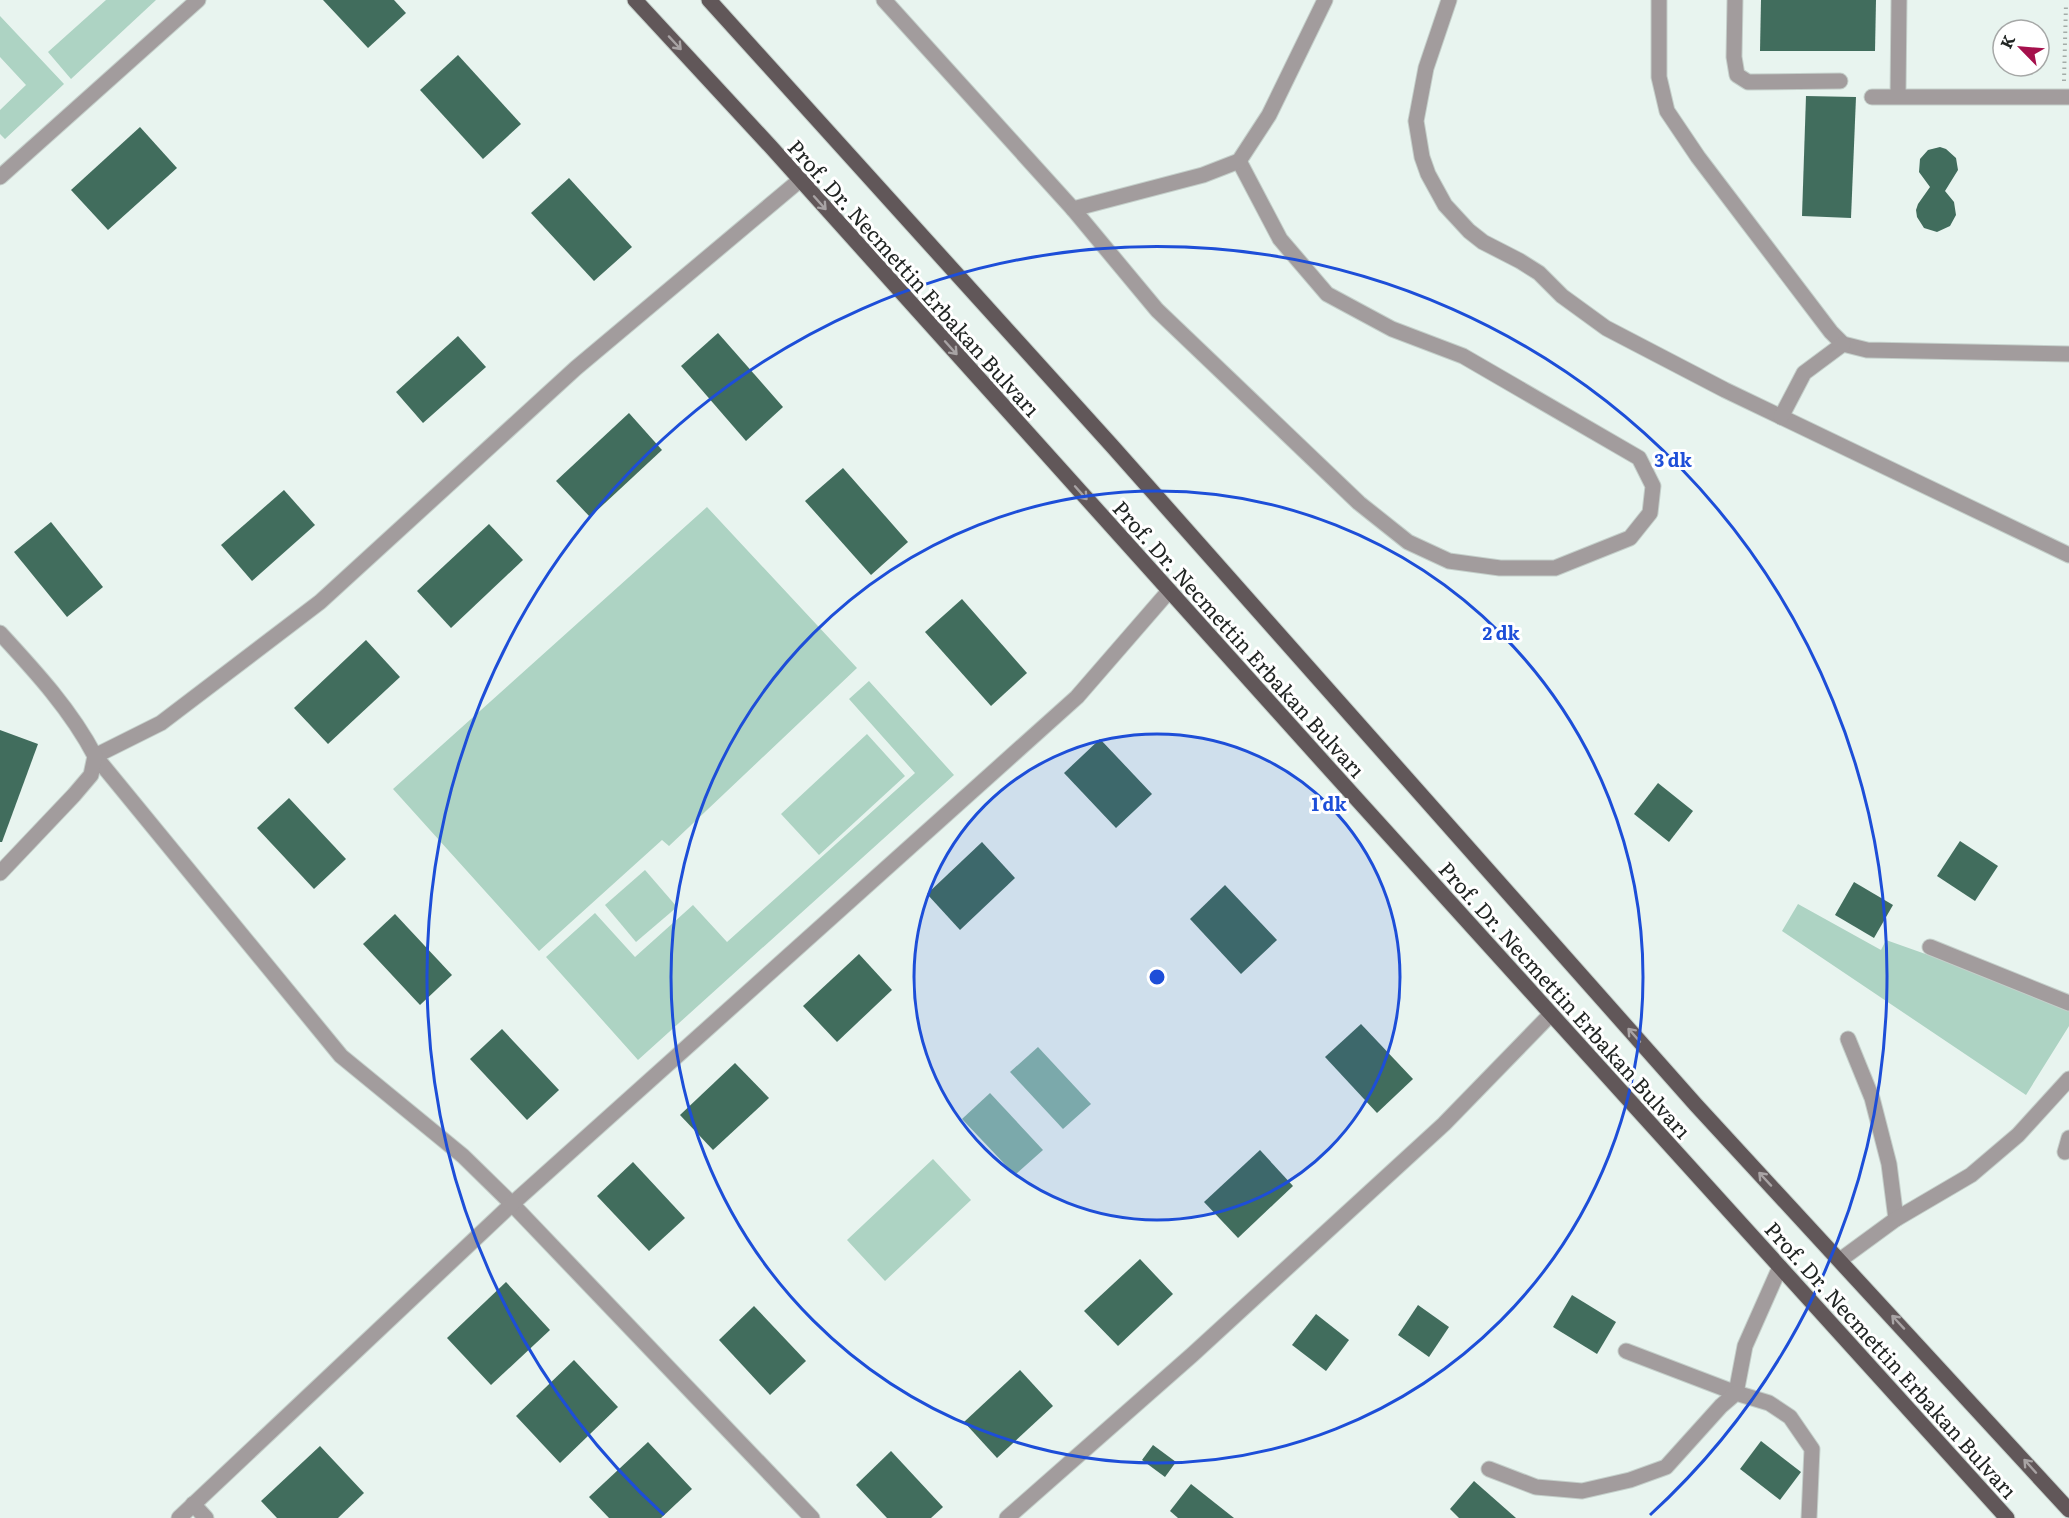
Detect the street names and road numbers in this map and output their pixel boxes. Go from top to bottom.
street label: Prof. Dr. Necmettin Erbakan Bulvarı [782,132,1048,422]
street label: Prof. Dr. Necmettin Erbakan Bulvarı [1107,493,1373,783]
street label: Prof. Dr. Necmettin Erbakan Bulvarı [1433,854,1699,1144]
street label: Prof. Dr. Necmettin Erbakan Bulvarı [1759,1214,2025,1504]

